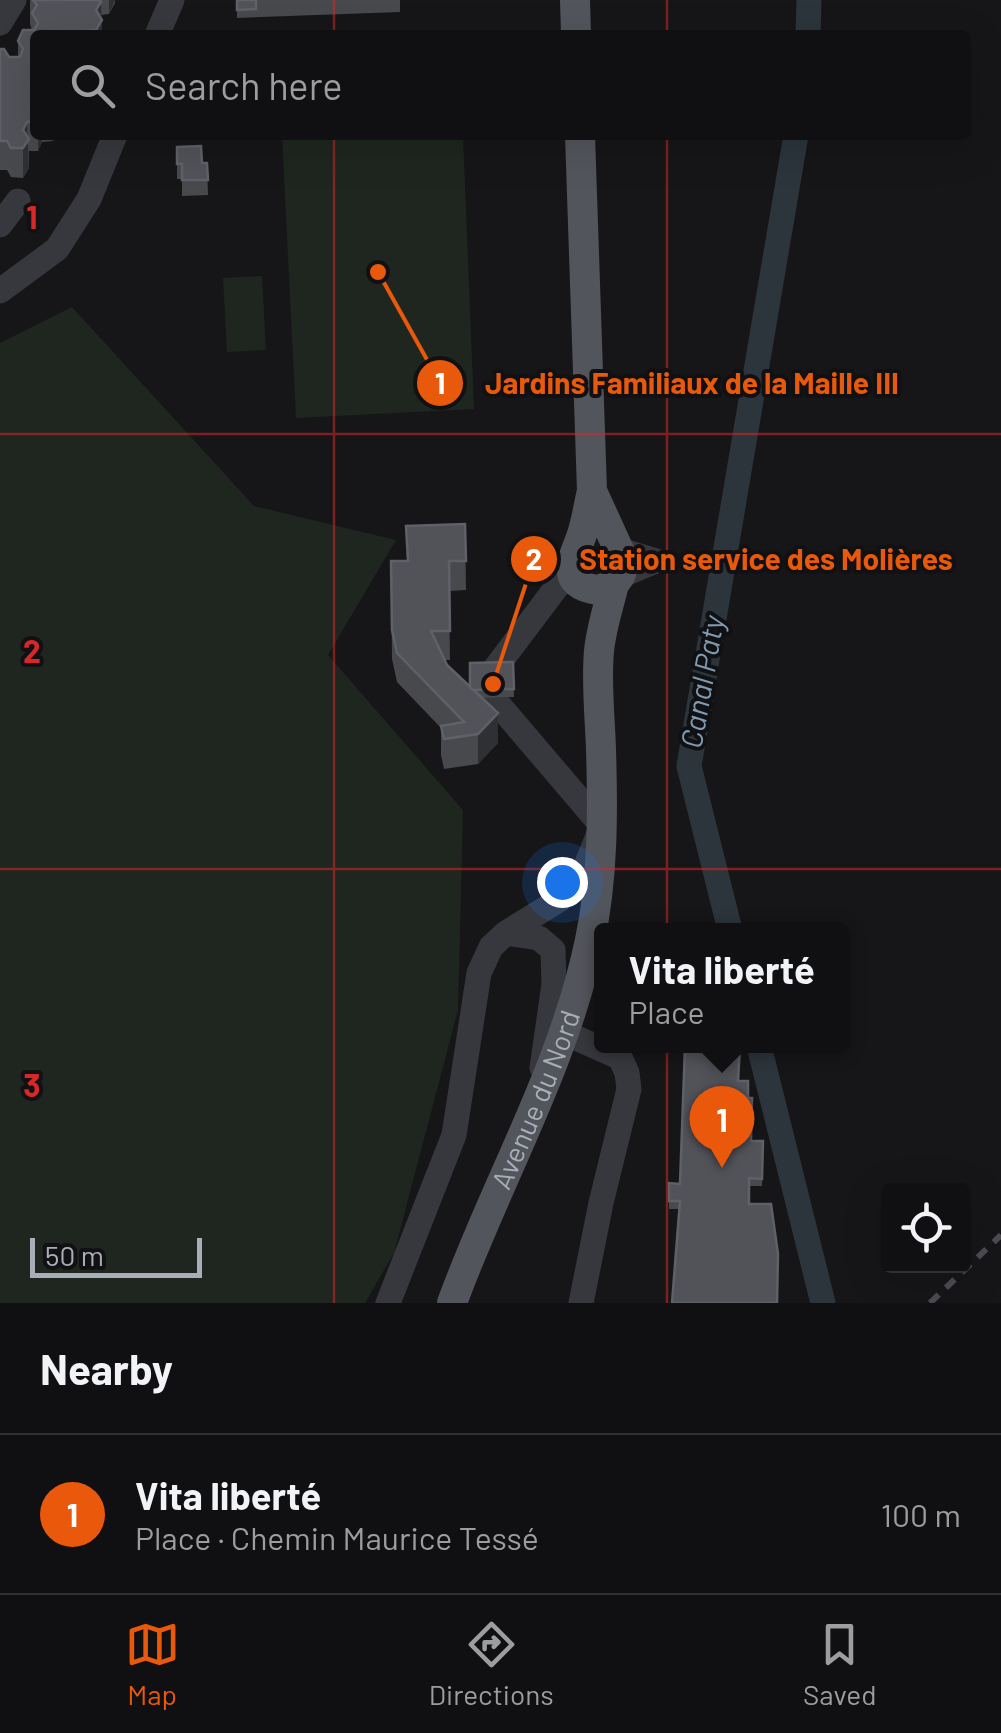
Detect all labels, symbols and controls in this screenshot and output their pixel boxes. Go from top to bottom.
search box [30,30,971,140]
icon: search [65,58,120,113]
text: Search here [145,62,343,108]
text: 1 [26,197,38,235]
callout: Jardins Familiaux de la Maille III [415,353,919,413]
text: 1 [435,364,445,400]
text: Jardins Familiaux de la Maille III [485,364,899,400]
callout: Station service des Molières [509,529,973,589]
text: 2 [526,540,542,576]
text: Station service des Molières [579,540,953,576]
water label: Canal Paty [672,611,731,751]
text: 2 [23,631,41,669]
your location [537,857,588,908]
popup [594,923,849,1053]
text: Vita liberté [628,946,815,992]
text: Place [628,992,705,1030]
street label: Avenue du Nord [483,1006,586,1194]
text: 3 [23,1065,41,1103]
pin: 1 [690,1086,754,1168]
map controls [881,1183,971,1273]
button: locate [881,1183,971,1273]
scale bar [30,1233,202,1278]
text: 50 m [45,1238,104,1272]
text: Nearby [40,1343,173,1393]
text: Vita liberté [135,1472,321,1518]
text: 1 [67,1495,78,1533]
text: 100 m [881,1495,961,1533]
text: Place · Chemin Maurice Tessé [135,1518,539,1556]
tab: Map [125,1617,180,1711]
tab: Directions [429,1617,554,1711]
tab: Saved [803,1617,876,1711]

